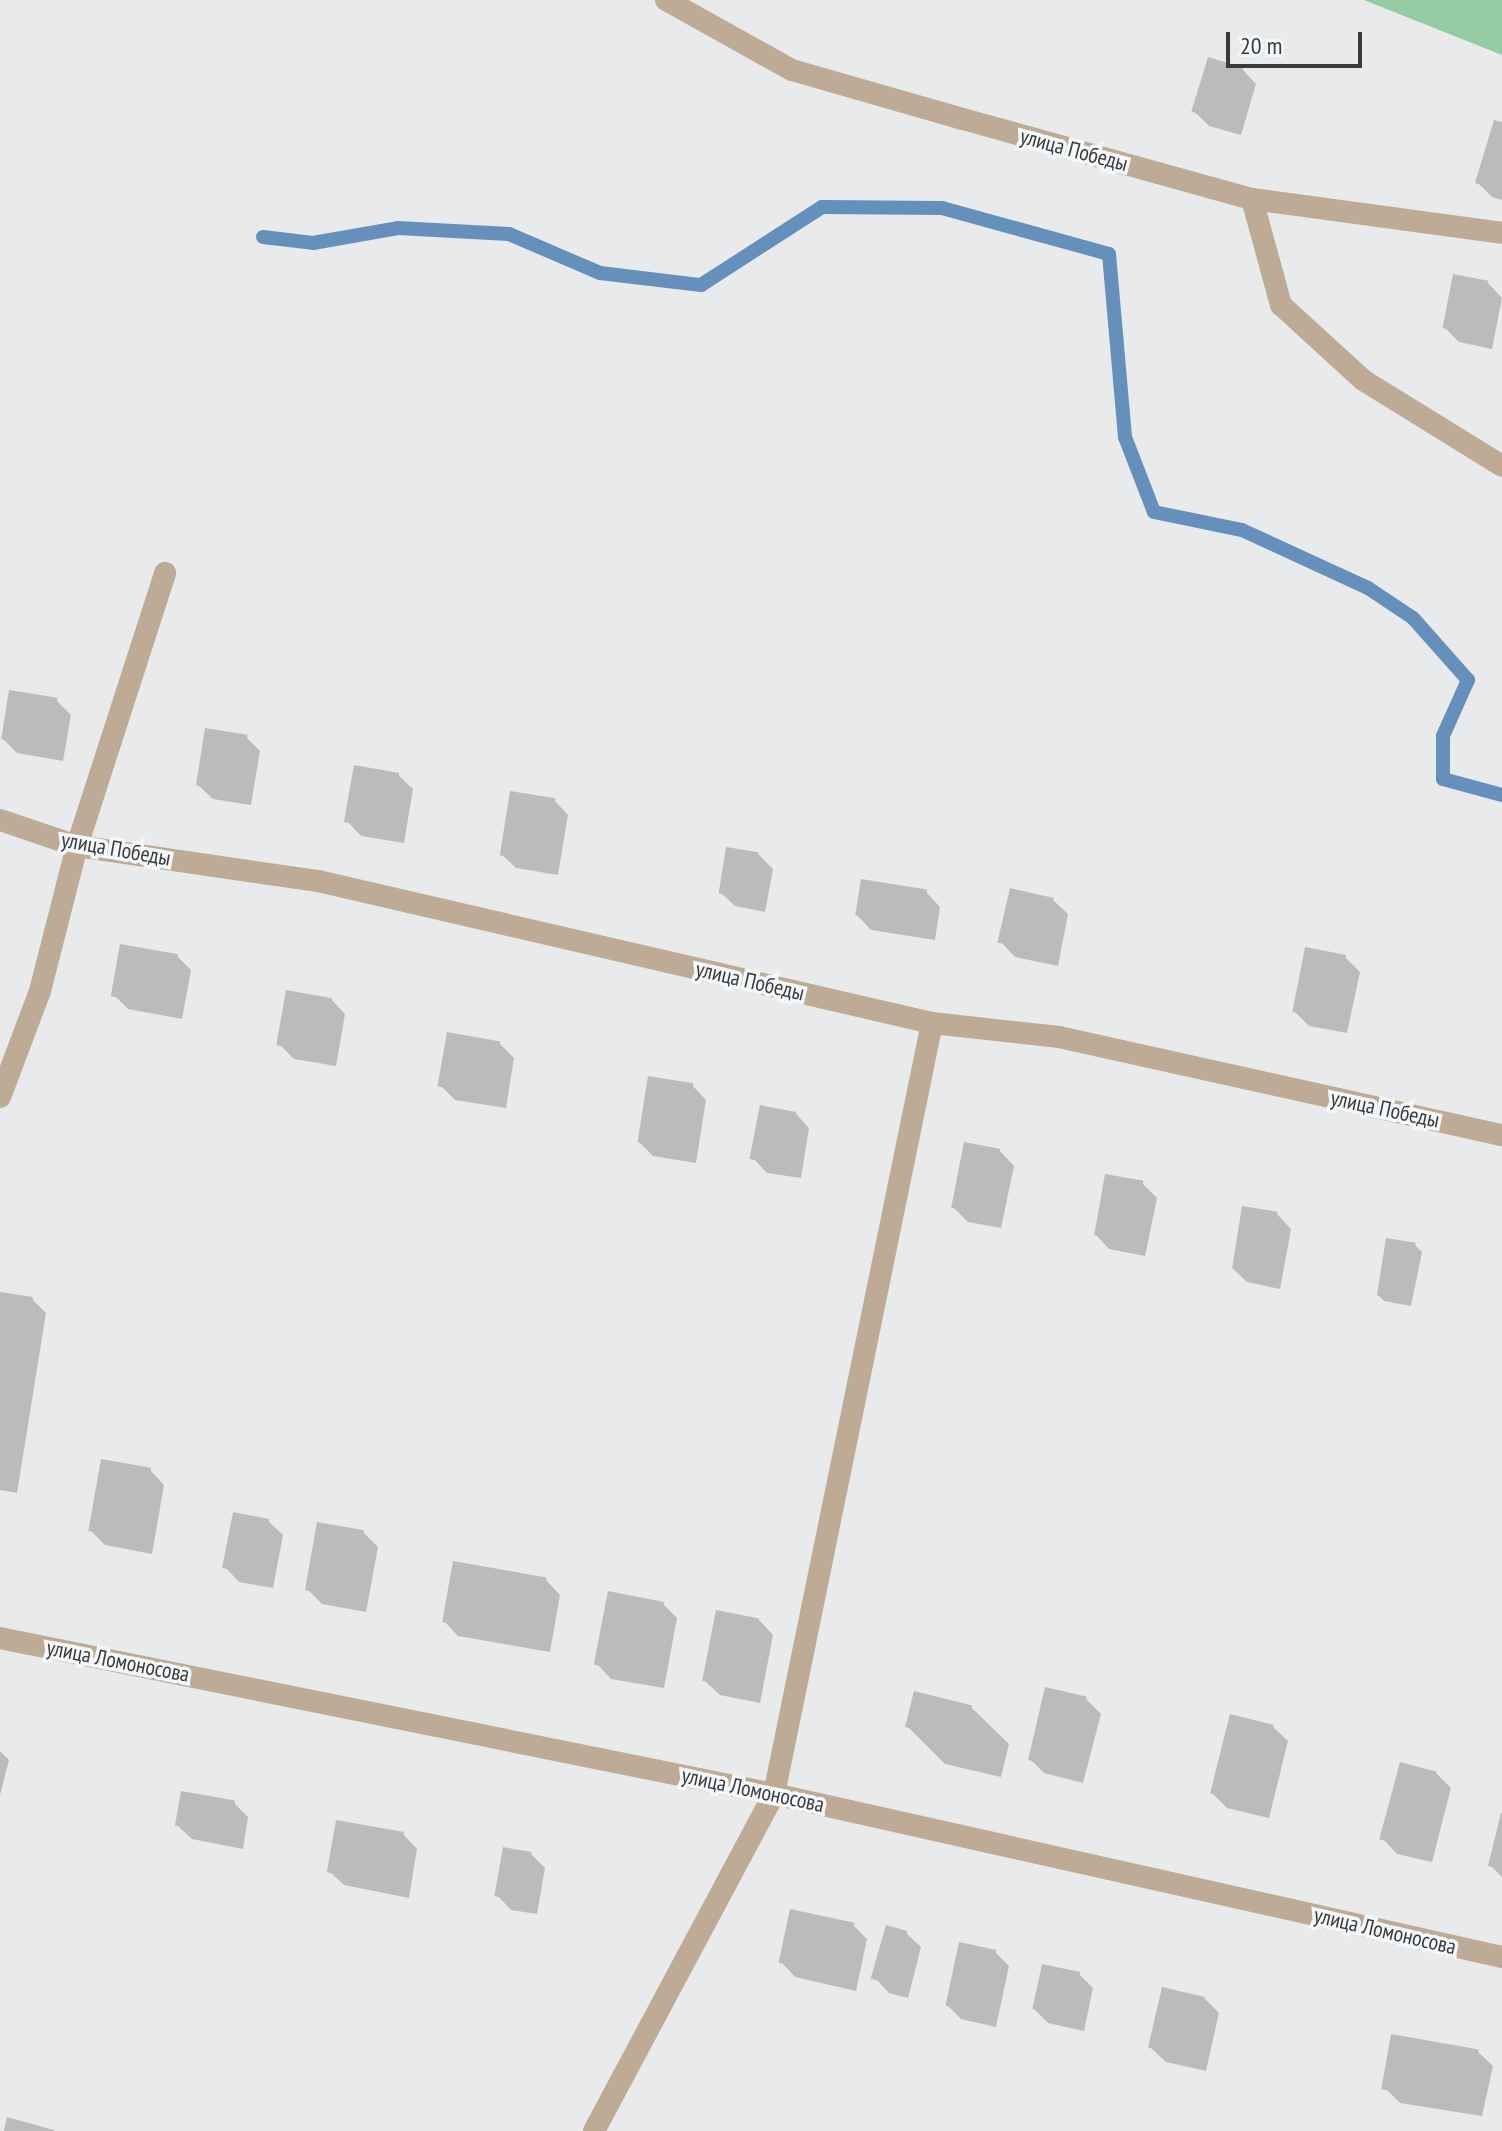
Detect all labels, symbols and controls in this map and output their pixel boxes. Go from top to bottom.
scale bar [1230,16,1366,66]
text: 20 m [1240,30,1282,61]
street label: улица Победы [1017,123,1131,177]
street label: улица Победы [59,826,173,872]
street label: улица Победы [693,956,807,1006]
street label: улица Победы [1328,1085,1442,1133]
street label: улица Ломоносова [44,1634,192,1688]
street label: улица Ломоносова [679,1762,827,1818]
street label: улица Ломоносова [1311,1902,1459,1960]

